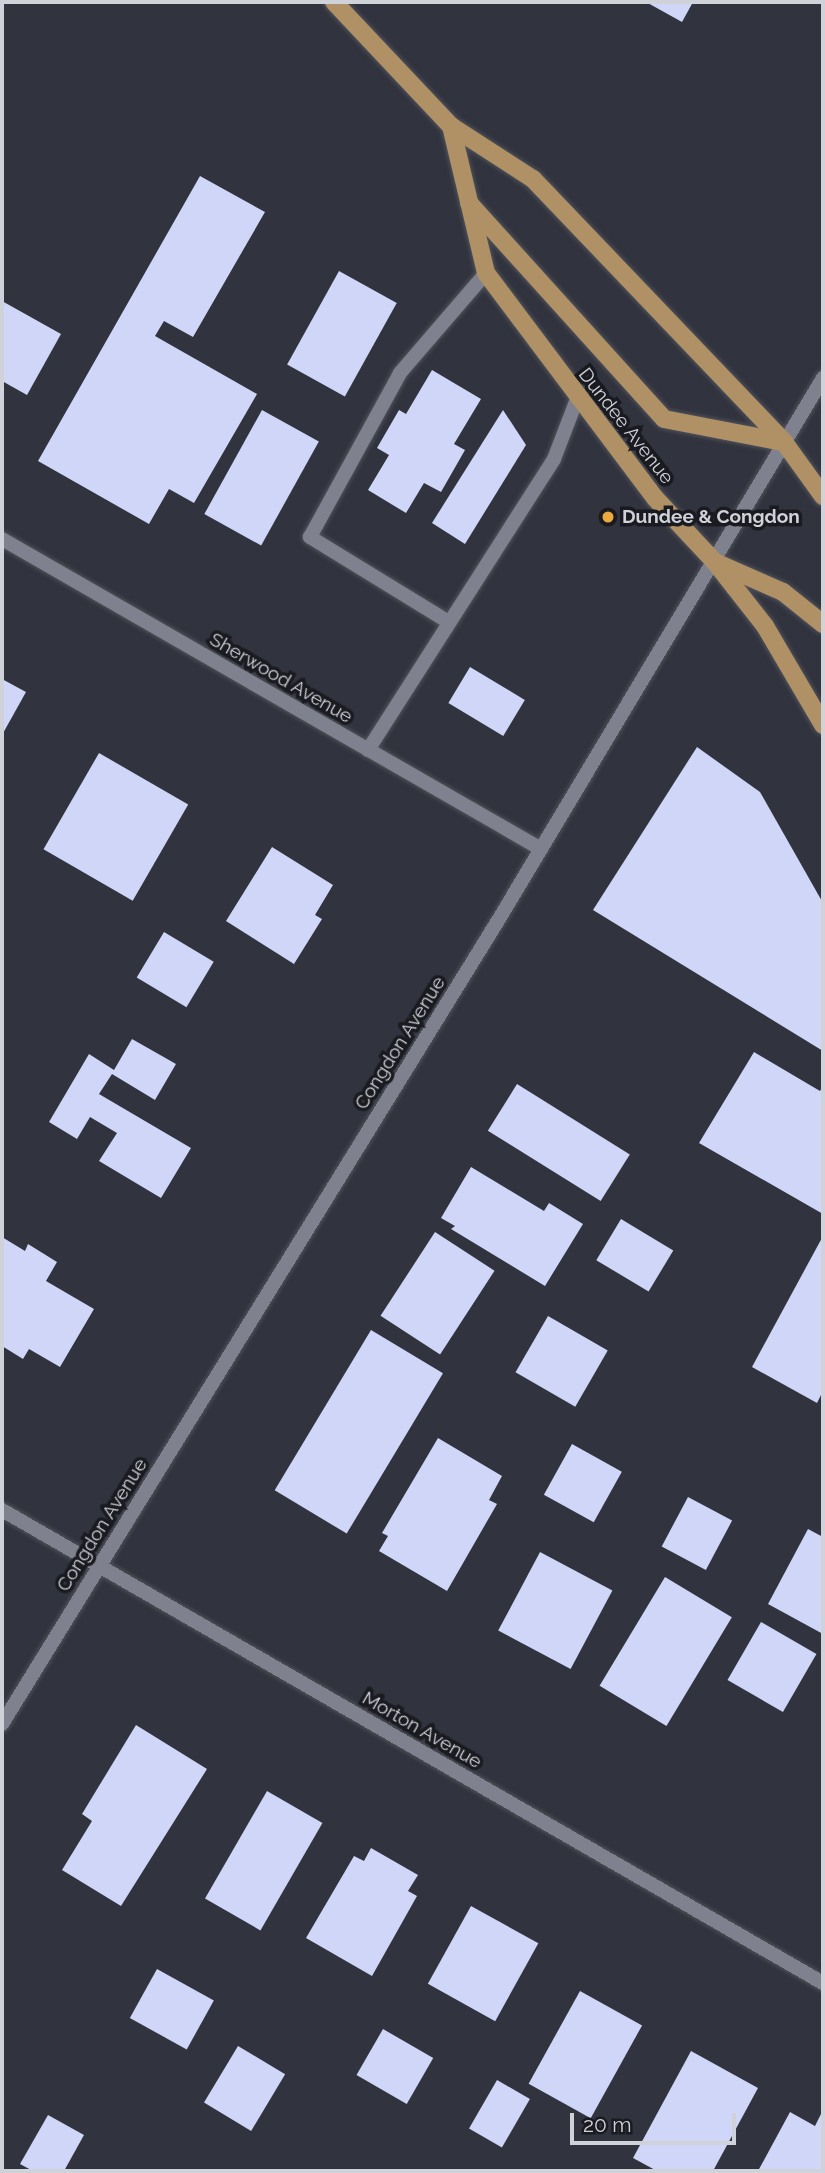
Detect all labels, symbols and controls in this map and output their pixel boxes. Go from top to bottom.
street label: Dundee Avenue [573,363,679,489]
place label: Dundee & Congdon [622,506,800,528]
marker: Dundee & Congdon [600,509,616,525]
street label: Sherwood Avenue [205,628,357,728]
street label: Congdon Avenue [350,972,450,1114]
street label: Congdon Avenue [52,1454,152,1596]
street label: Morton Avenue [358,1686,486,1774]
scale bar [573,2100,739,2144]
text: 20 m [583,2112,631,2137]

